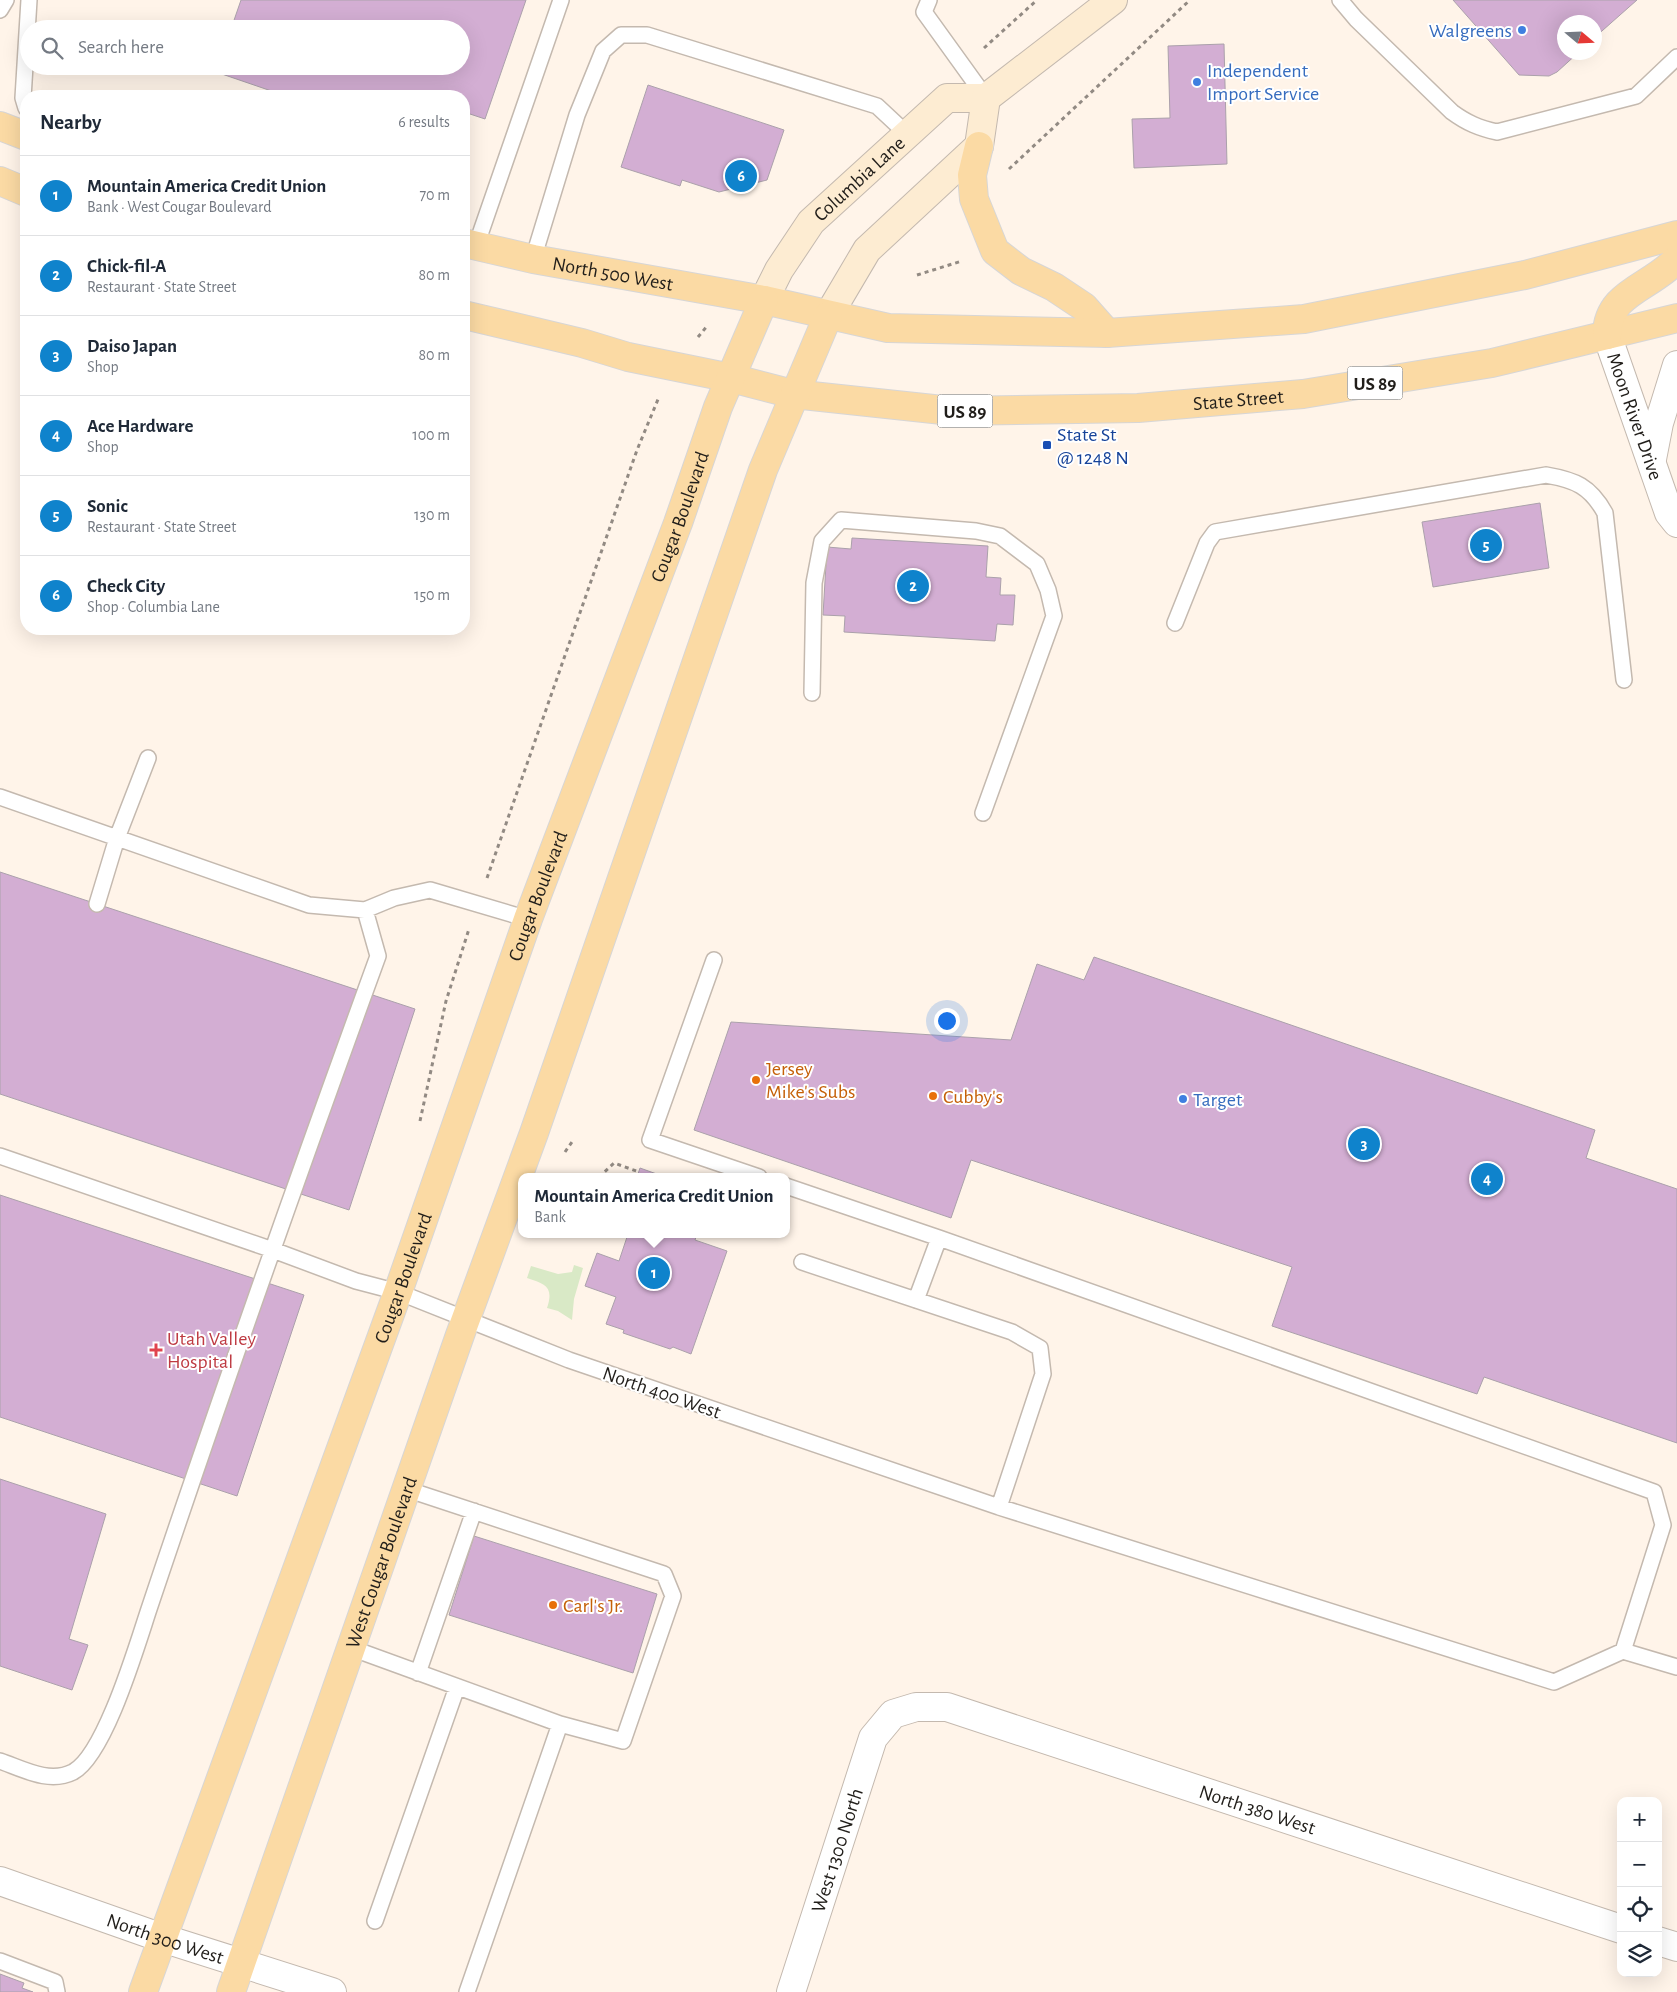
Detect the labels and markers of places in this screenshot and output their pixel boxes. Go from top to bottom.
place label: Walgreens [1429,21,1512,41]
marker: Walgreens [1516,24,1528,36]
place label: Independent Import Service [1207,61,1319,104]
marker: Independent Import Service [1191,76,1203,88]
pin: 6 [725,157,757,195]
place label: State St @ 1248 N [1057,425,1129,468]
marker: State St @ 1248 N [1041,439,1053,451]
pin: 5 [1470,526,1502,564]
pin: 2 [897,567,929,605]
place label: Jersey Mike's Subs [766,1059,856,1102]
marker: Jersey Mike's Subs [750,1074,762,1086]
place label: Cubby's [943,1087,1003,1107]
marker: Cubby's [927,1090,939,1102]
place label: Target [1193,1090,1243,1110]
marker: Target [1177,1093,1189,1105]
pin: 3 [1348,1125,1380,1163]
pin: 4 [1471,1160,1503,1198]
pin: 1 [638,1254,670,1292]
place label: Utah Valley Hospital [167,1329,256,1372]
marker: Utah Valley Hospital [149,1343,163,1357]
place label: Carl's Jr. [563,1596,623,1616]
marker: Carl's Jr. [547,1599,559,1611]

